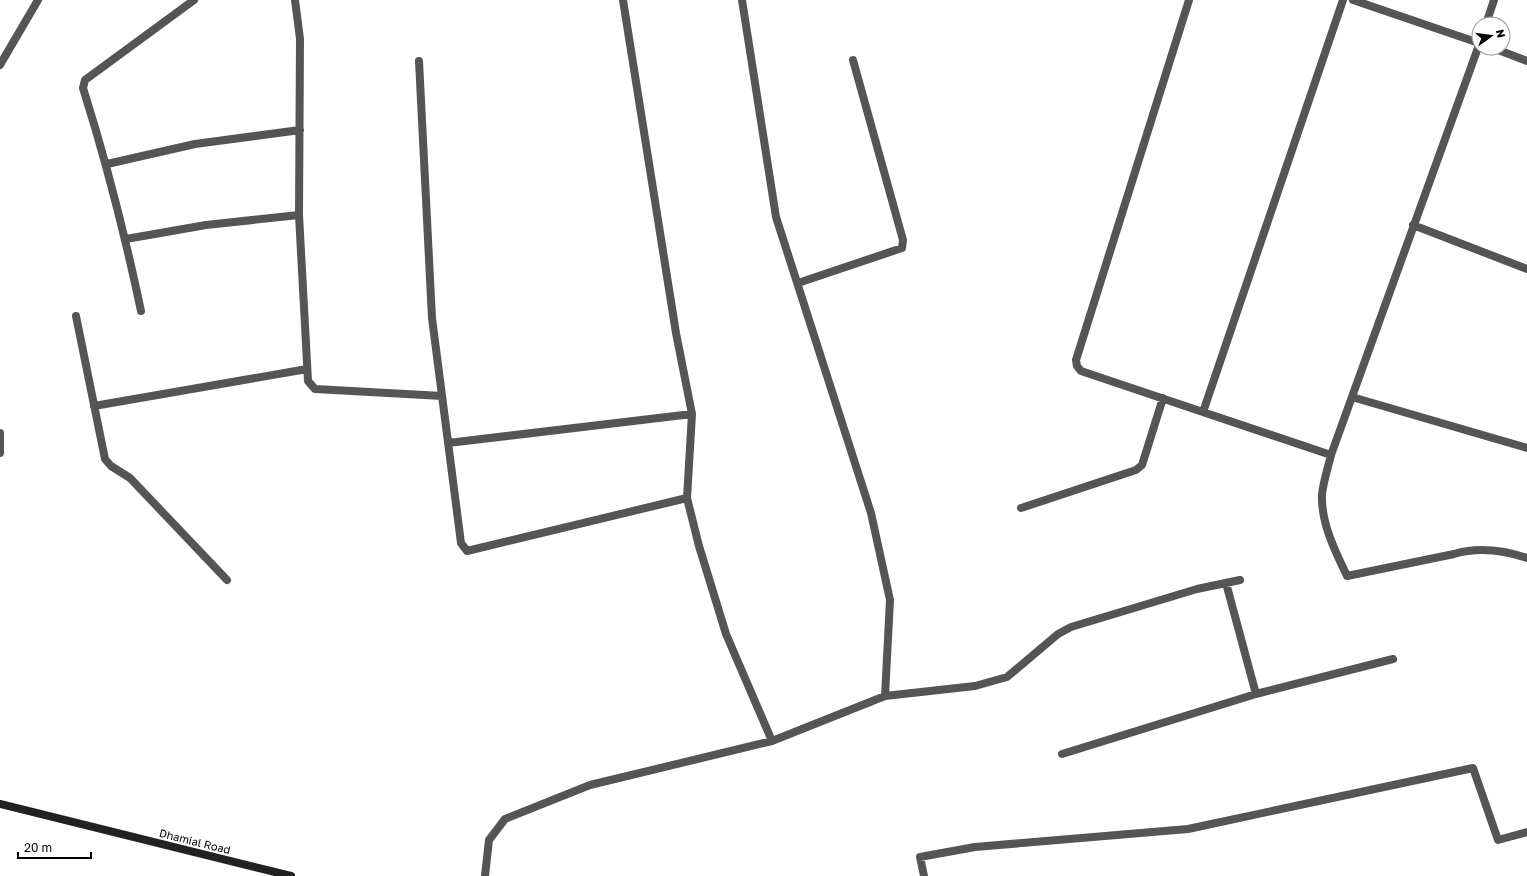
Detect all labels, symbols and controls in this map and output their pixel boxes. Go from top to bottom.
north arrow [1471,16,1511,56]
text: N [1494,28,1509,39]
street label: Dhamial Road [158,826,232,856]
scale bar [18,834,91,860]
text: 20 m [24,840,52,855]

